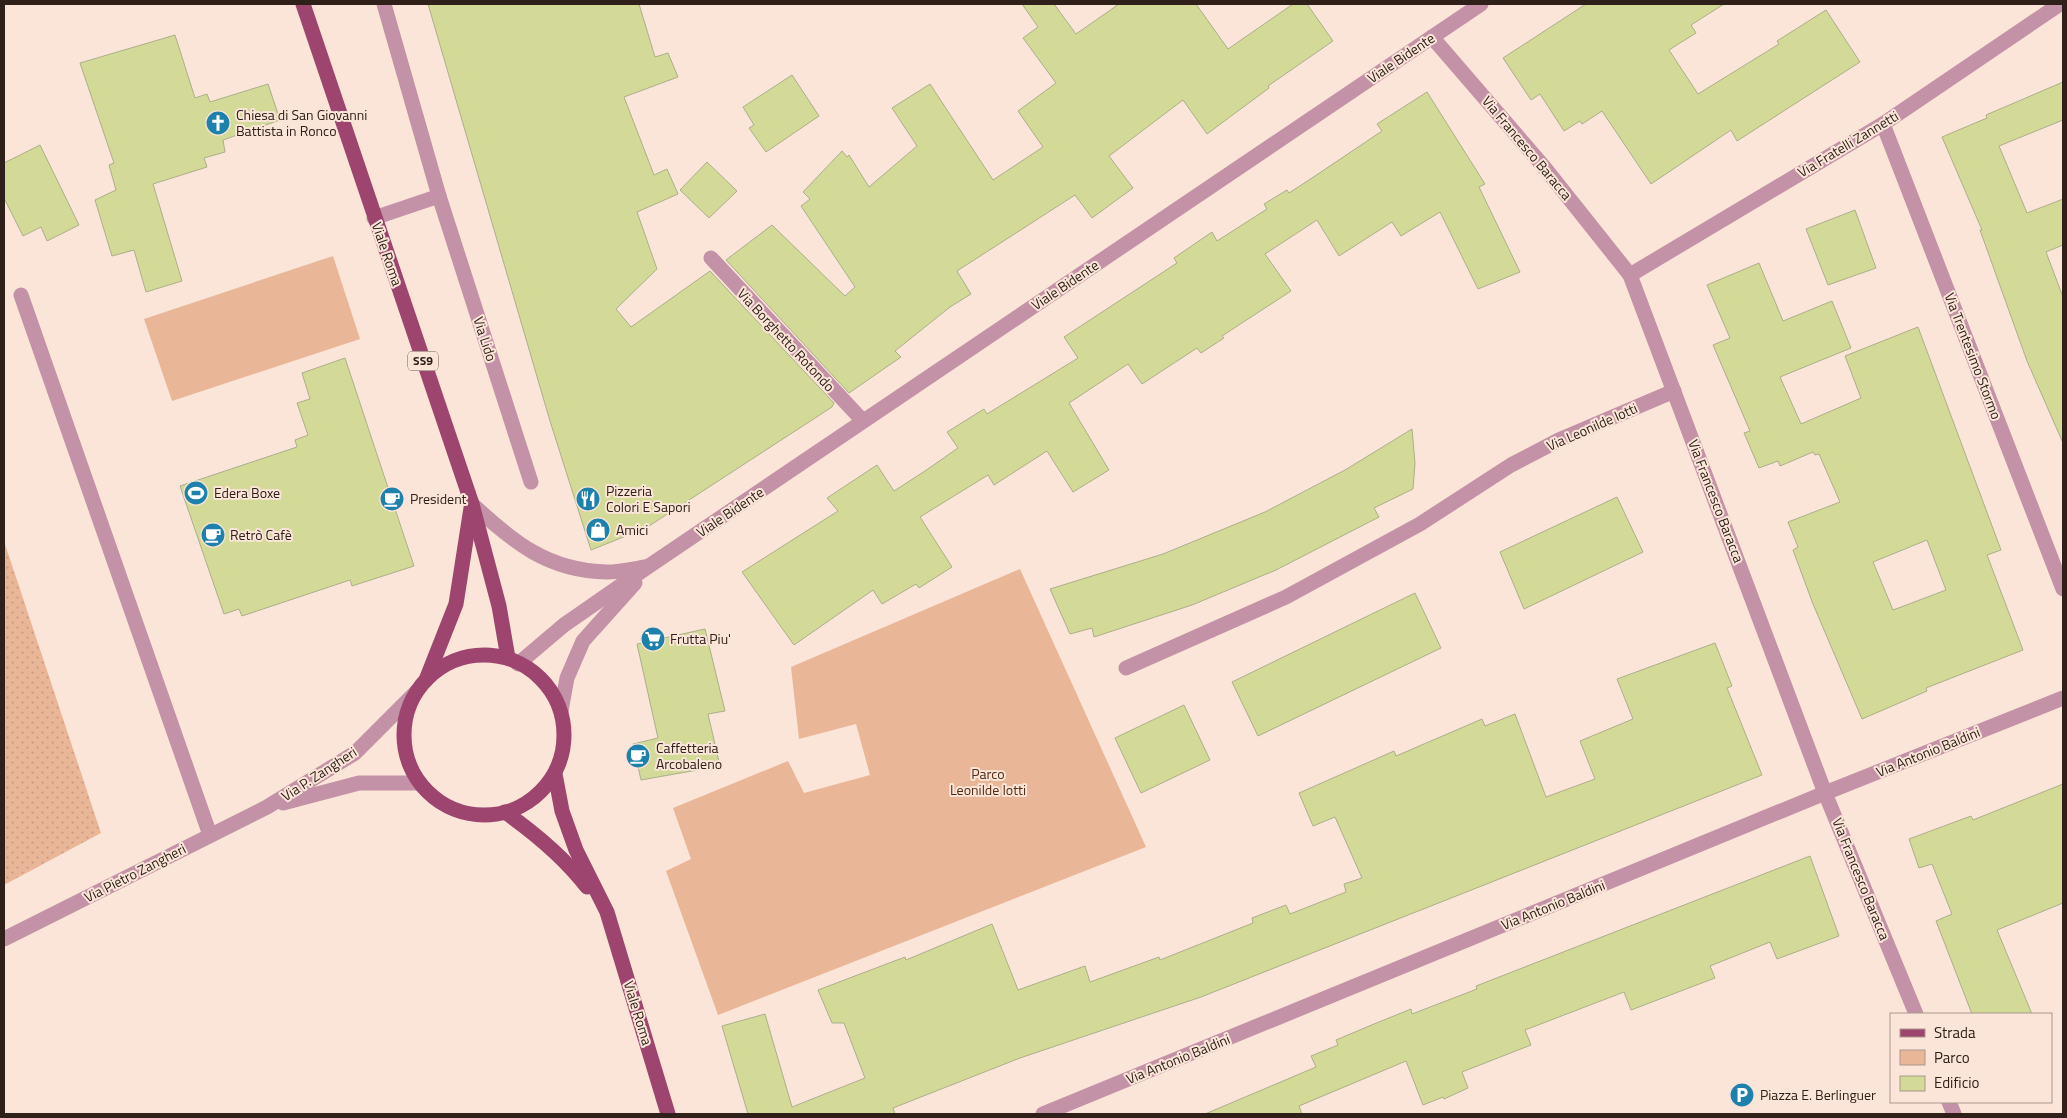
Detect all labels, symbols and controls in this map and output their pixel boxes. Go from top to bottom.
street label: Viale Bidente [1363,27,1439,88]
street label: Via Francesco Baracca [1477,91,1577,204]
place label: Chiesa di San Giovanni Battista in Ronco [236,104,367,141]
street label: Via Fratelli Zannetti [1793,105,1902,182]
church icon: Chiesa di San Giovanni Battista in Ronco [205,110,231,136]
street label: Viale Roma [367,219,408,289]
street label: Viale Bidente [1027,254,1103,315]
street label: Via Borghetto Rotondo [733,283,840,396]
street label: Via Trentesimo Stormo [1940,289,2007,422]
street label: Via Lido [468,314,503,364]
road number: SS9 [408,352,438,371]
street label: Via Leonilde Iotti [1543,397,1641,456]
street label: Via Francesco Baracca [1683,436,1750,565]
sports icon: Edera Boxe [183,480,209,506]
place label: Pizzeria Colori E Sapori [606,480,691,517]
street label: Viale Bidente [692,481,768,542]
place label: Edera Boxe [214,482,280,503]
cafe icon: President [379,486,405,512]
restaurant icon: Pizzeria Colori E Sapori [575,486,601,512]
place label: President [410,488,467,509]
shop icon: Amici [585,517,611,543]
place label: Amici [616,519,648,540]
cafe icon: Retrò Cafè [200,522,226,548]
place label: Retrò Cafè [230,524,292,545]
supermarket icon: Frutta Piu' [640,626,666,652]
place label: Frutta Piu' [670,628,731,649]
street label: Via Antonio Baldini [1873,721,1983,782]
place label: Caffetteria Arcobaleno [656,737,722,774]
street label: Via P. Zangheri [277,741,361,806]
cafe icon: Caffetteria Arcobaleno [625,743,651,769]
park label: Parco Leonilde Iotti [950,763,1026,800]
street label: Via Francesco Baracca [1827,814,1896,943]
street label: Via Pietro Zangheri [80,838,189,907]
street label: Via Antonio Baldini [1498,874,1608,935]
street label: Viale Roma [619,978,658,1048]
legend [1890,1013,2052,1103]
text: Strada [1934,1021,1976,1044]
street label: Via Antonio Baldini [1123,1028,1233,1089]
text: Parco [1934,1046,1970,1069]
text: Edificio [1934,1071,1979,1094]
parking icon: Piazza E. Berlinguer [1729,1082,1755,1108]
place label: Piazza E. Berlinguer [1760,1084,1876,1105]

